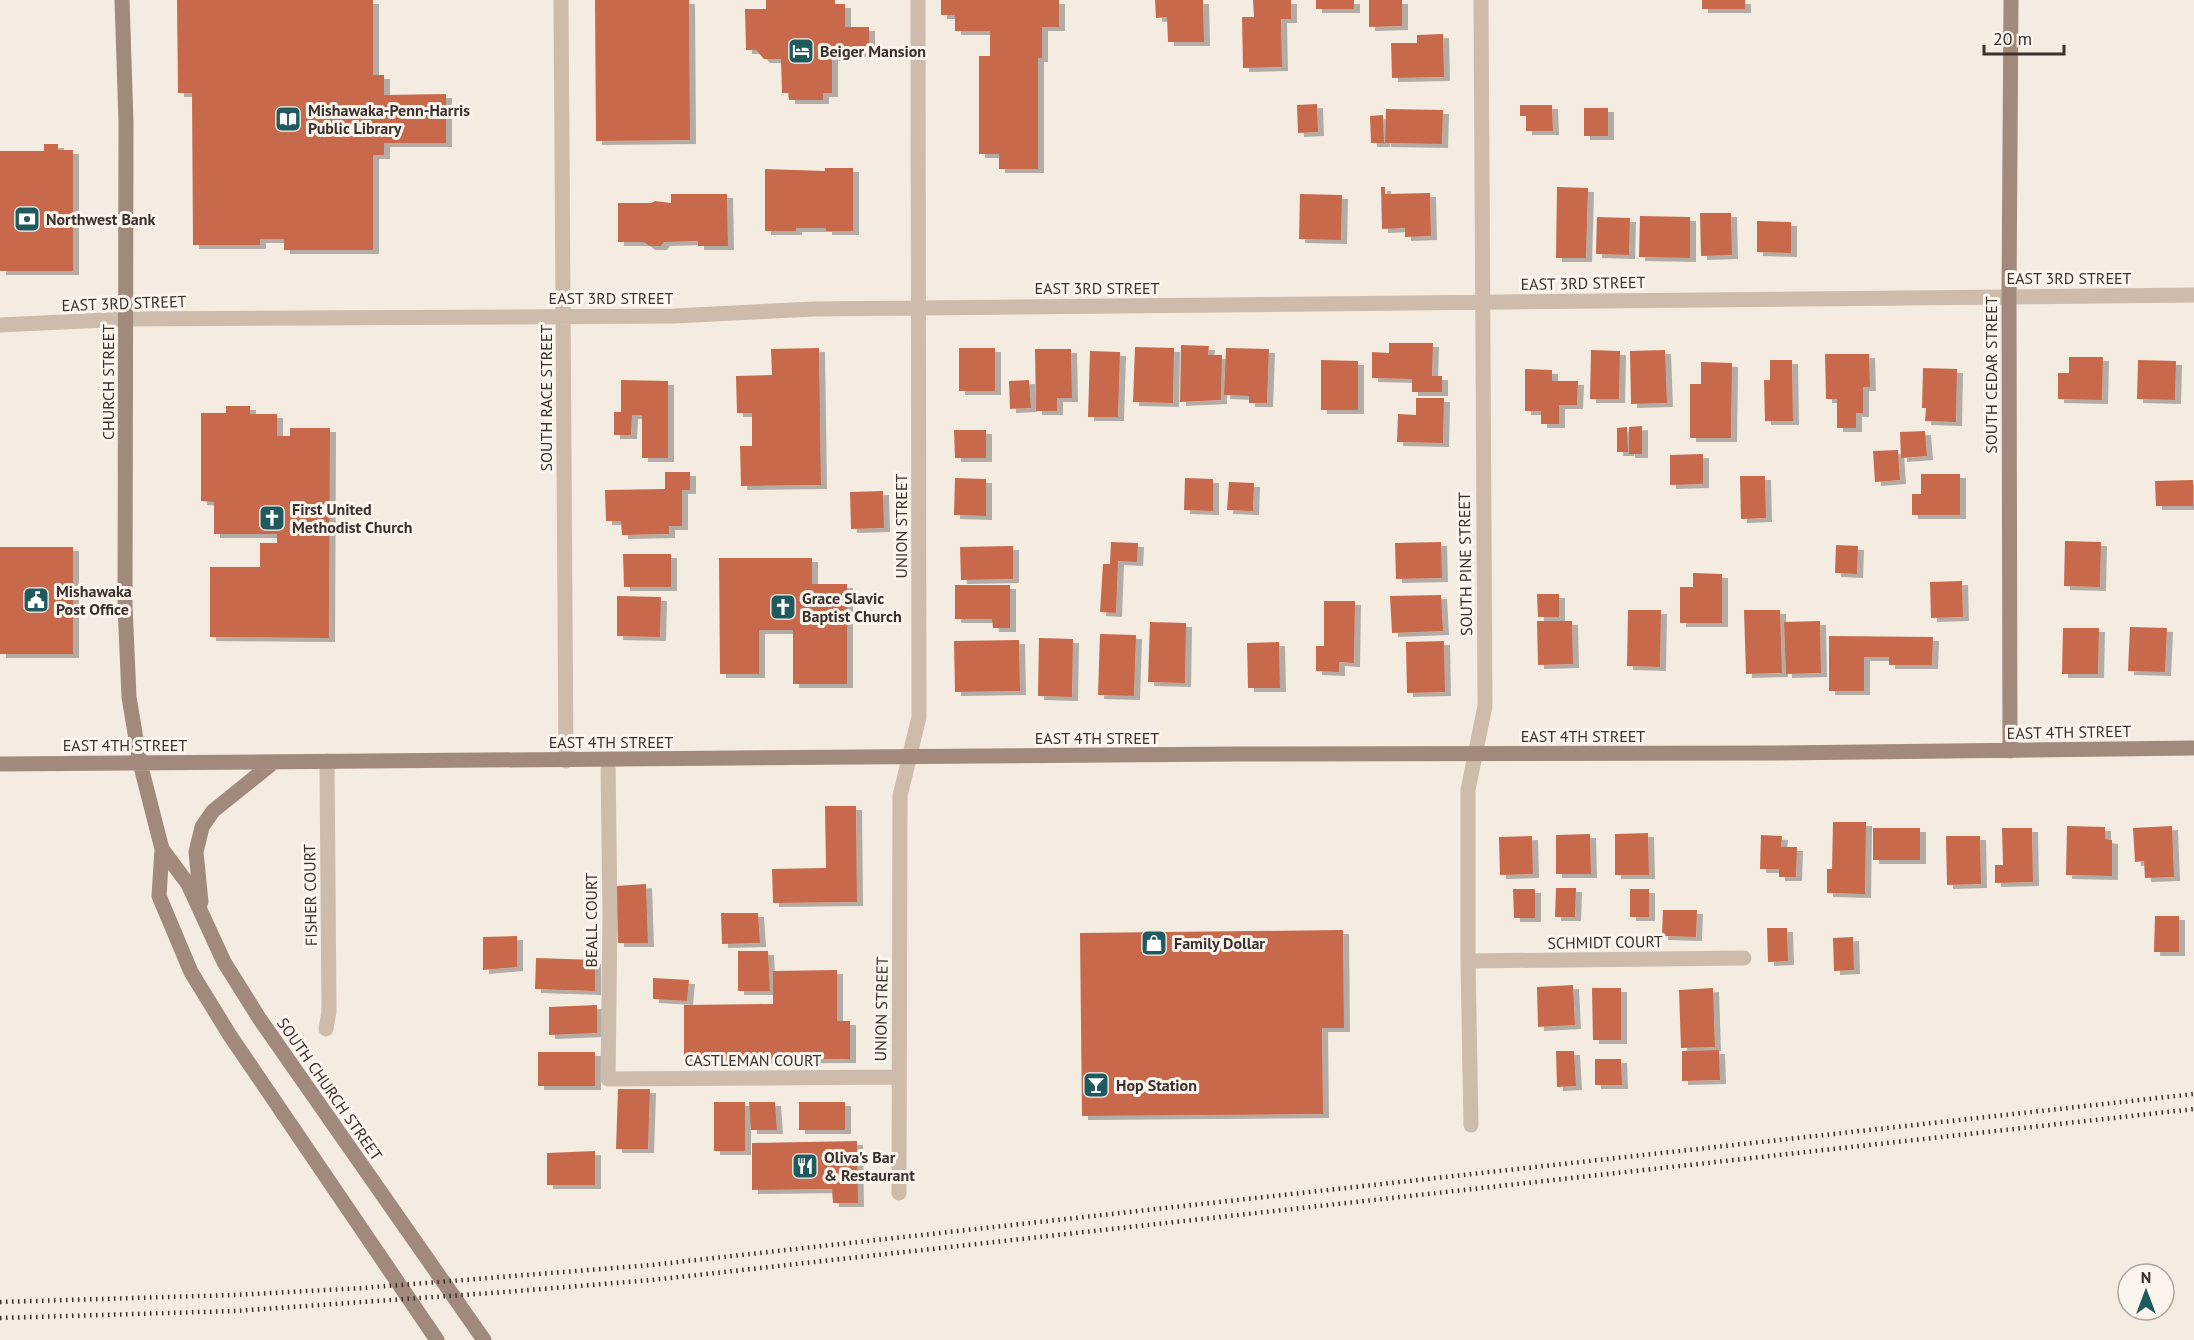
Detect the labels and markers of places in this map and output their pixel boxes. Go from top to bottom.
hotel icon: Beiger Mansion [786,36,816,66]
place label: Beiger Mansion [820,41,926,61]
place label: Mishawaka-Penn-Harris Public Library [308,100,470,138]
library icon: Mishawaka-Penn-Harris Public Library [273,104,303,134]
bank icon: Northwest Bank [12,204,42,234]
place label: Northwest Bank [46,209,156,229]
place label: First United Methodist Church [292,499,412,537]
church icon: First United Methodist Church [257,503,287,533]
place label: Mishawaka Post Office [56,581,132,619]
public building icon: Mishawaka Post Office [21,585,51,615]
place label: Grace Slavic Baptist Church [802,588,902,626]
church icon: Grace Slavic Baptist Church [768,592,798,622]
shop icon: Family Dollar [1139,928,1169,958]
place label: Family Dollar [1174,933,1265,953]
bar icon: Hop Station [1081,1070,1111,1100]
place label: Hop Station [1116,1075,1197,1095]
place label: Oliva's Bar & Restaurant [824,1147,915,1185]
restaurant icon: Oliva's Bar & Restaurant [790,1151,820,1181]

